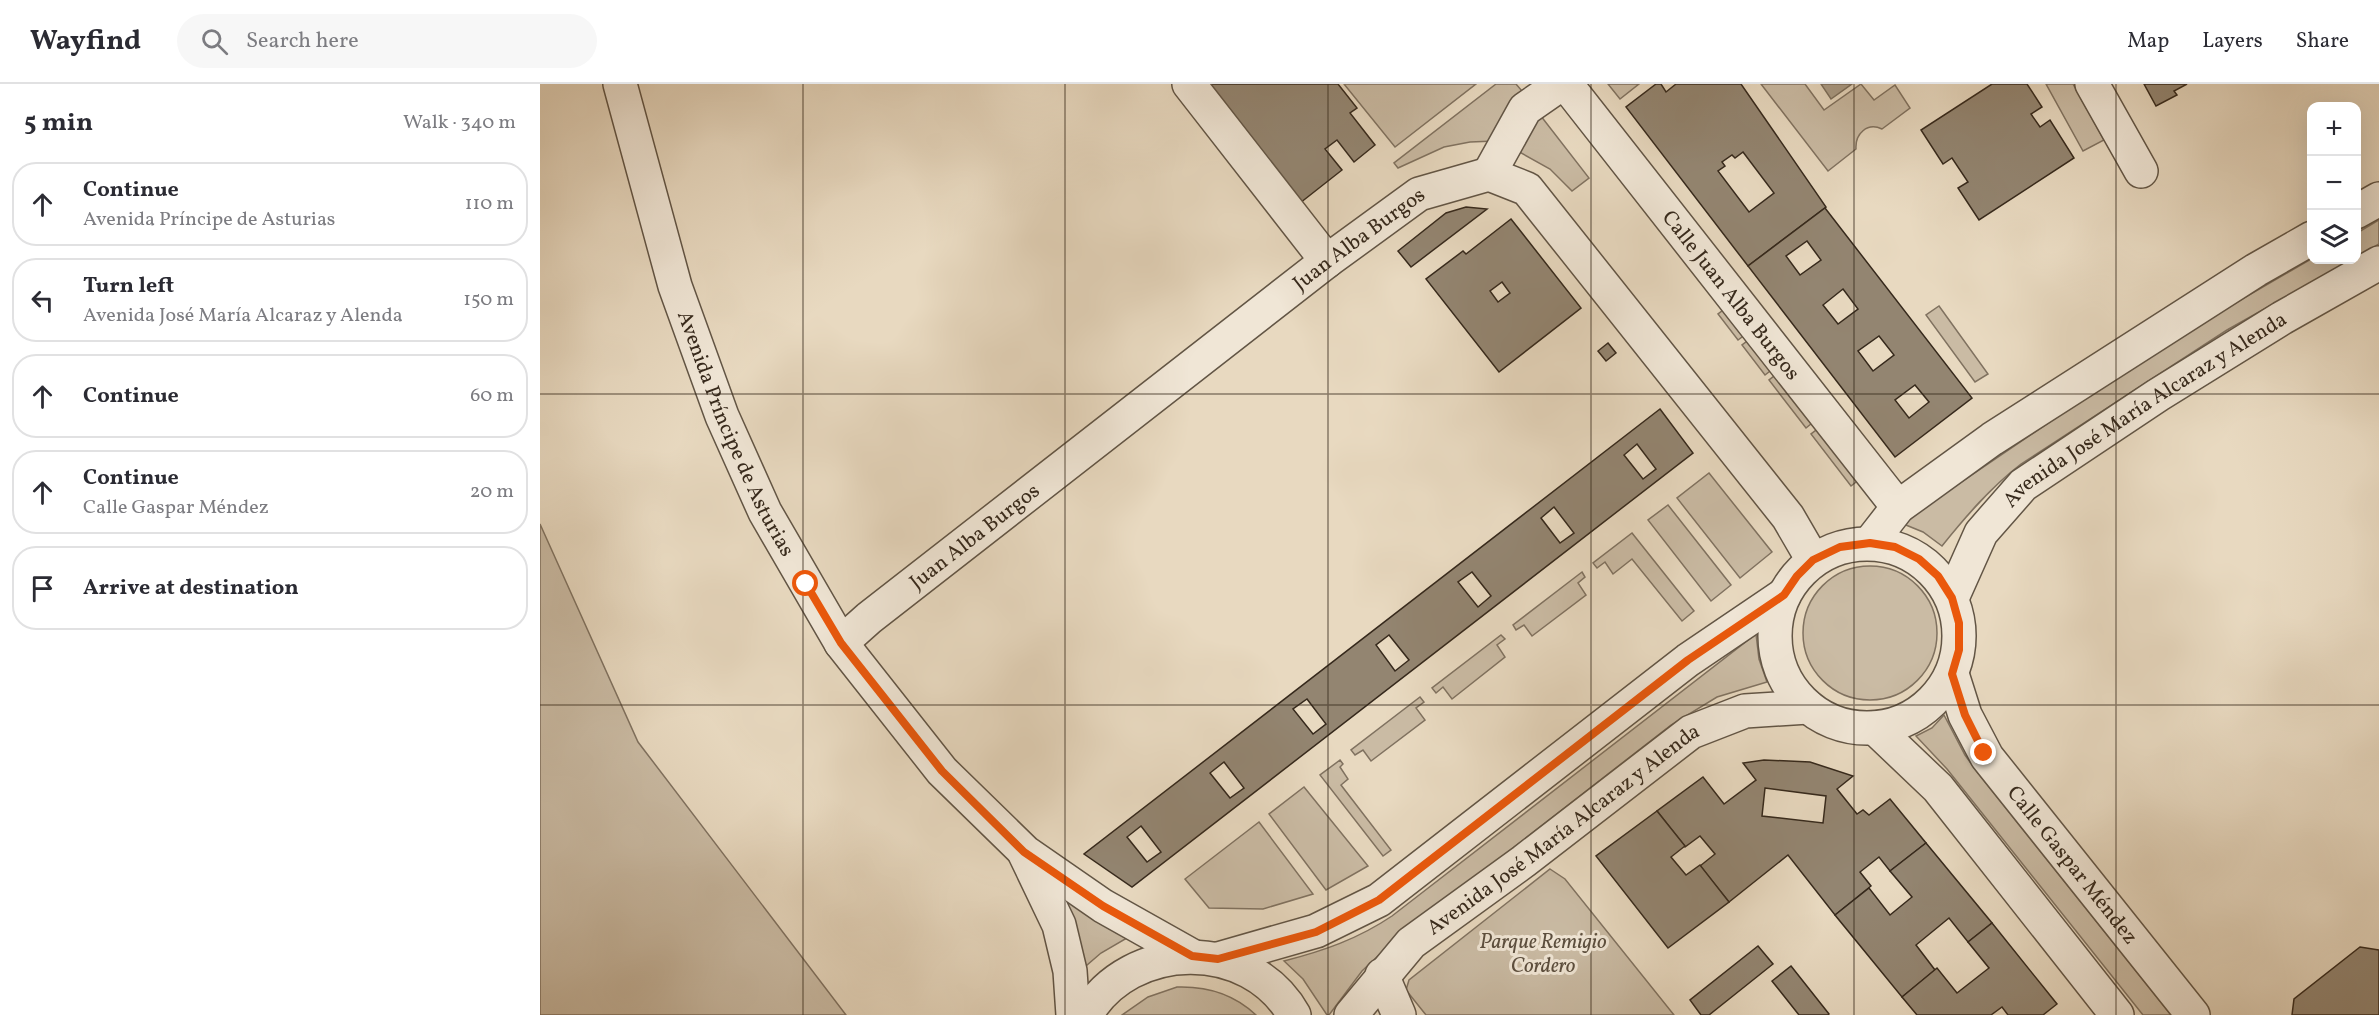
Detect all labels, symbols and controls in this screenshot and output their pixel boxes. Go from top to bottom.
search box [177,14,597,68]
text: Wayfind [30,22,141,61]
icon: search [198,25,231,58]
text: Search here [246,26,359,57]
text: Map [2127,27,2169,56]
text: Layers [2202,27,2263,56]
text: Share [2296,27,2349,56]
map controls [2307,102,2361,264]
button: + [2307,102,2361,156]
text: 5 min [24,105,93,141]
text: Walk · 340 m [403,109,516,137]
button: − [2307,156,2361,210]
text: Continue [83,175,179,206]
street label: Juan Alba Burgos [1287,181,1432,298]
icon: ahead [26,188,59,221]
text: 110 m [465,190,514,218]
street label: Calle Juan Alba Burgos [1654,205,1806,387]
text: Avenida Príncipe de Asturias [83,206,335,234]
button: layers [2307,210,2361,264]
text: Turn left [83,271,174,302]
icon: left [26,284,59,317]
text: 150 m [463,286,514,314]
text: Avenida José María Alcaraz y Alenda [83,302,403,330]
street label: Avenida José María Alcaraz y Alenda [1997,305,2293,514]
street label: Avenida Príncipe de Asturias [669,307,801,562]
icon: ahead [26,380,59,413]
text: Continue [83,381,179,412]
text: 60 m [470,382,514,410]
text: Continue [83,463,179,494]
icon: ahead [26,476,59,509]
street label: Juan Alba Burgos [904,477,1046,597]
text: 20 m [470,478,514,506]
text: Calle Gaspar Méndez [83,494,269,522]
route start [792,570,818,596]
icon: arrive [26,572,59,605]
text: Arrive at destination [83,573,299,604]
street label: Avenida José María Alcaraz y Alenda [1421,717,1704,943]
route end [1970,739,1996,765]
street label: Calle Gaspar Méndez [1999,780,2144,951]
park label: Parque Remigio Cordero [1480,928,1607,981]

